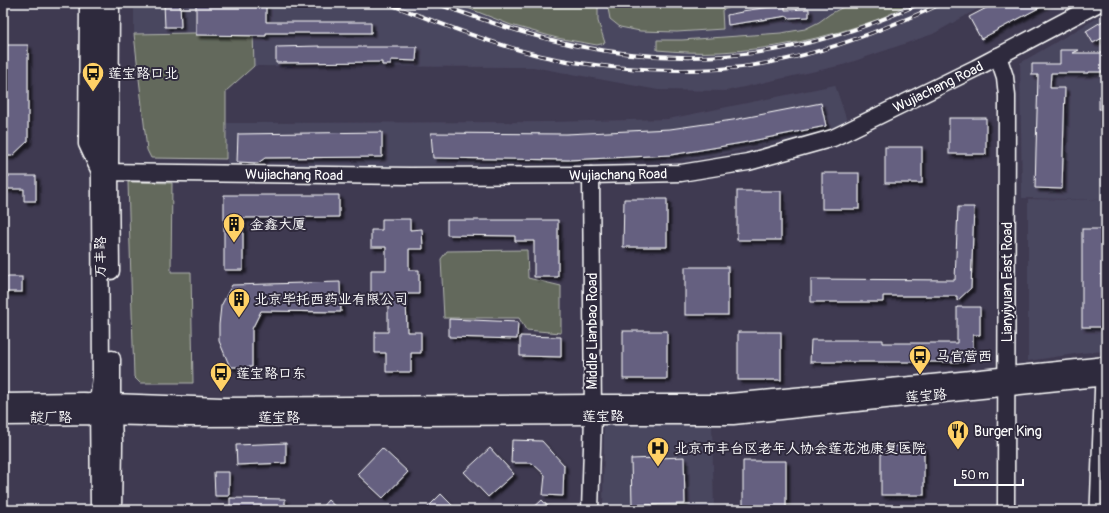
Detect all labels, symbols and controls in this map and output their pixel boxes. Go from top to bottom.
street label: Wujiachang Road [890,57,986,116]
bus stop icon: 莲宝路口北 [80,60,106,93]
place label: 莲宝路口北 [108,65,178,82]
street label: Wujiachang Road [245,165,343,184]
street label: Wujiachang Road [569,165,667,184]
building icon: 金鑫大厦 [221,211,247,244]
place label: 金鑫大厦 [250,216,306,233]
street label: Lianyiyuan East Road [999,222,1016,342]
street label: 万丰路 [92,236,109,278]
street label: Middle Lianbao Road [584,272,601,389]
building icon: 北京毕托西药业有限公司 [226,286,252,319]
place label: 北京毕托西药业有限公司 [254,291,408,308]
bus stop icon: 马官营西 [907,343,933,376]
place label: 马官营西 [936,348,992,365]
bus stop icon: 莲宝路口东 [208,360,234,393]
place label: 莲宝路口东 [236,365,306,382]
street label: 莲宝路 [904,386,948,406]
street label: 莲宝路 [582,408,624,425]
street label: 靛厂路 [30,409,72,426]
street label: 莲宝路 [258,409,300,426]
restaurant icon: Burger King [945,418,971,451]
place label: Burger King [974,423,1042,440]
hospital icon: 北京市丰台区老年人协会莲花池康复医院 [645,435,671,468]
place label: 北京市丰台区老年人协会莲花池康复医院 [674,440,926,457]
scale bar [955,461,1023,487]
text: 50 m [961,468,989,483]

